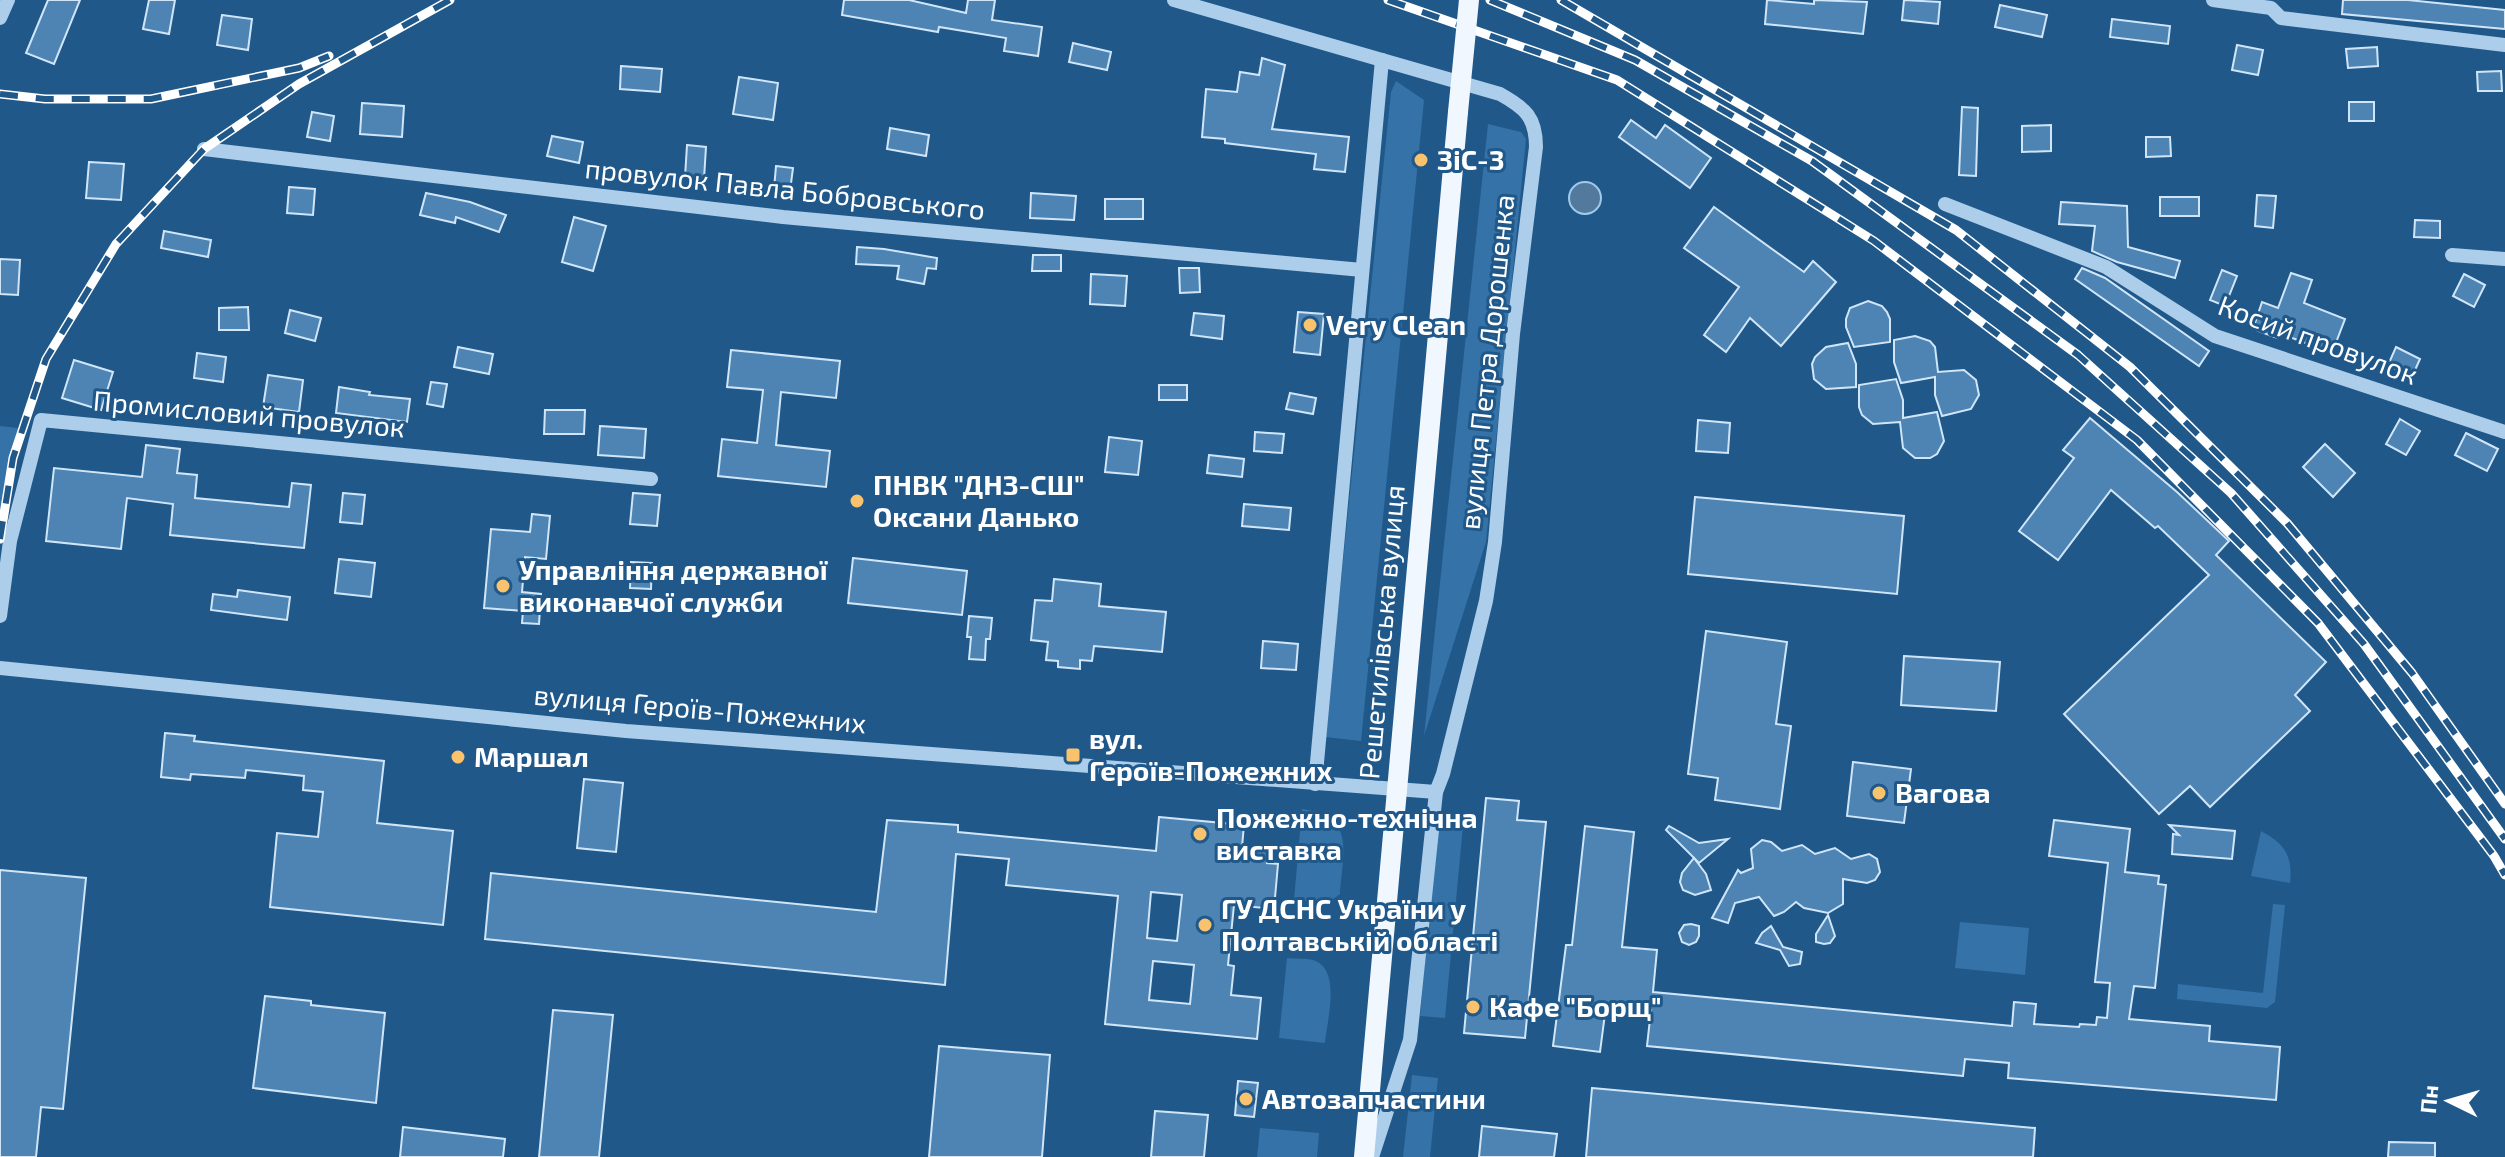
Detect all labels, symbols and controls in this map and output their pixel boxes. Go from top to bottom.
place label: ЗіС-3 [1437,142,1505,176]
street label: провулок Павла Бобровського [583,150,987,226]
marker: ЗіС-3 [1412,151,1430,169]
street label: вулиця Петра Дорошенка [1451,193,1521,531]
street label: Косий провулок [2214,287,2423,391]
place label: Very Clean [1326,307,1466,341]
marker: Very Clean [1301,316,1319,334]
street label: Промисловий провулок [92,382,406,444]
place label: ПНВК "ДНЗ-СШ" Оксани Данько [873,467,1084,533]
street label: Решетилівська вулиця [1351,483,1411,780]
marker: ПНВК "ДНЗ-СШ" Оксани Данько [848,492,866,510]
place label: Управління державної виконавчої служби [519,552,829,618]
marker: Управління державної виконавчої служби [494,577,512,595]
street label: вулиця Героїв-Пожежних [533,677,868,739]
place label: вул. Героїв-Пожежних [1089,721,1332,787]
place label: Маршал [474,739,589,773]
marker: вул. Героїв-Пожежних [1064,746,1082,764]
marker: Маршал [449,748,467,766]
place label: Вагова [1895,775,1991,809]
marker: Вагова [1870,784,1888,802]
place label: Пожежно-технічна виставка [1216,800,1478,866]
marker: Пожежно-технічна виставка [1191,825,1209,843]
place label: ГУ ДСНС України у Полтавській області [1221,891,1498,957]
marker: ГУ ДСНС України у Полтавській області [1196,916,1214,934]
place label: Кафе "Борщ" [1489,989,1661,1023]
marker: Кафе "Борщ" [1464,998,1482,1016]
north arrow [2409,1061,2489,1141]
place label: Автозапчастини [1262,1081,1486,1115]
text: Пн [2414,1084,2442,1115]
marker: Автозапчастини [1237,1090,1255,1108]

